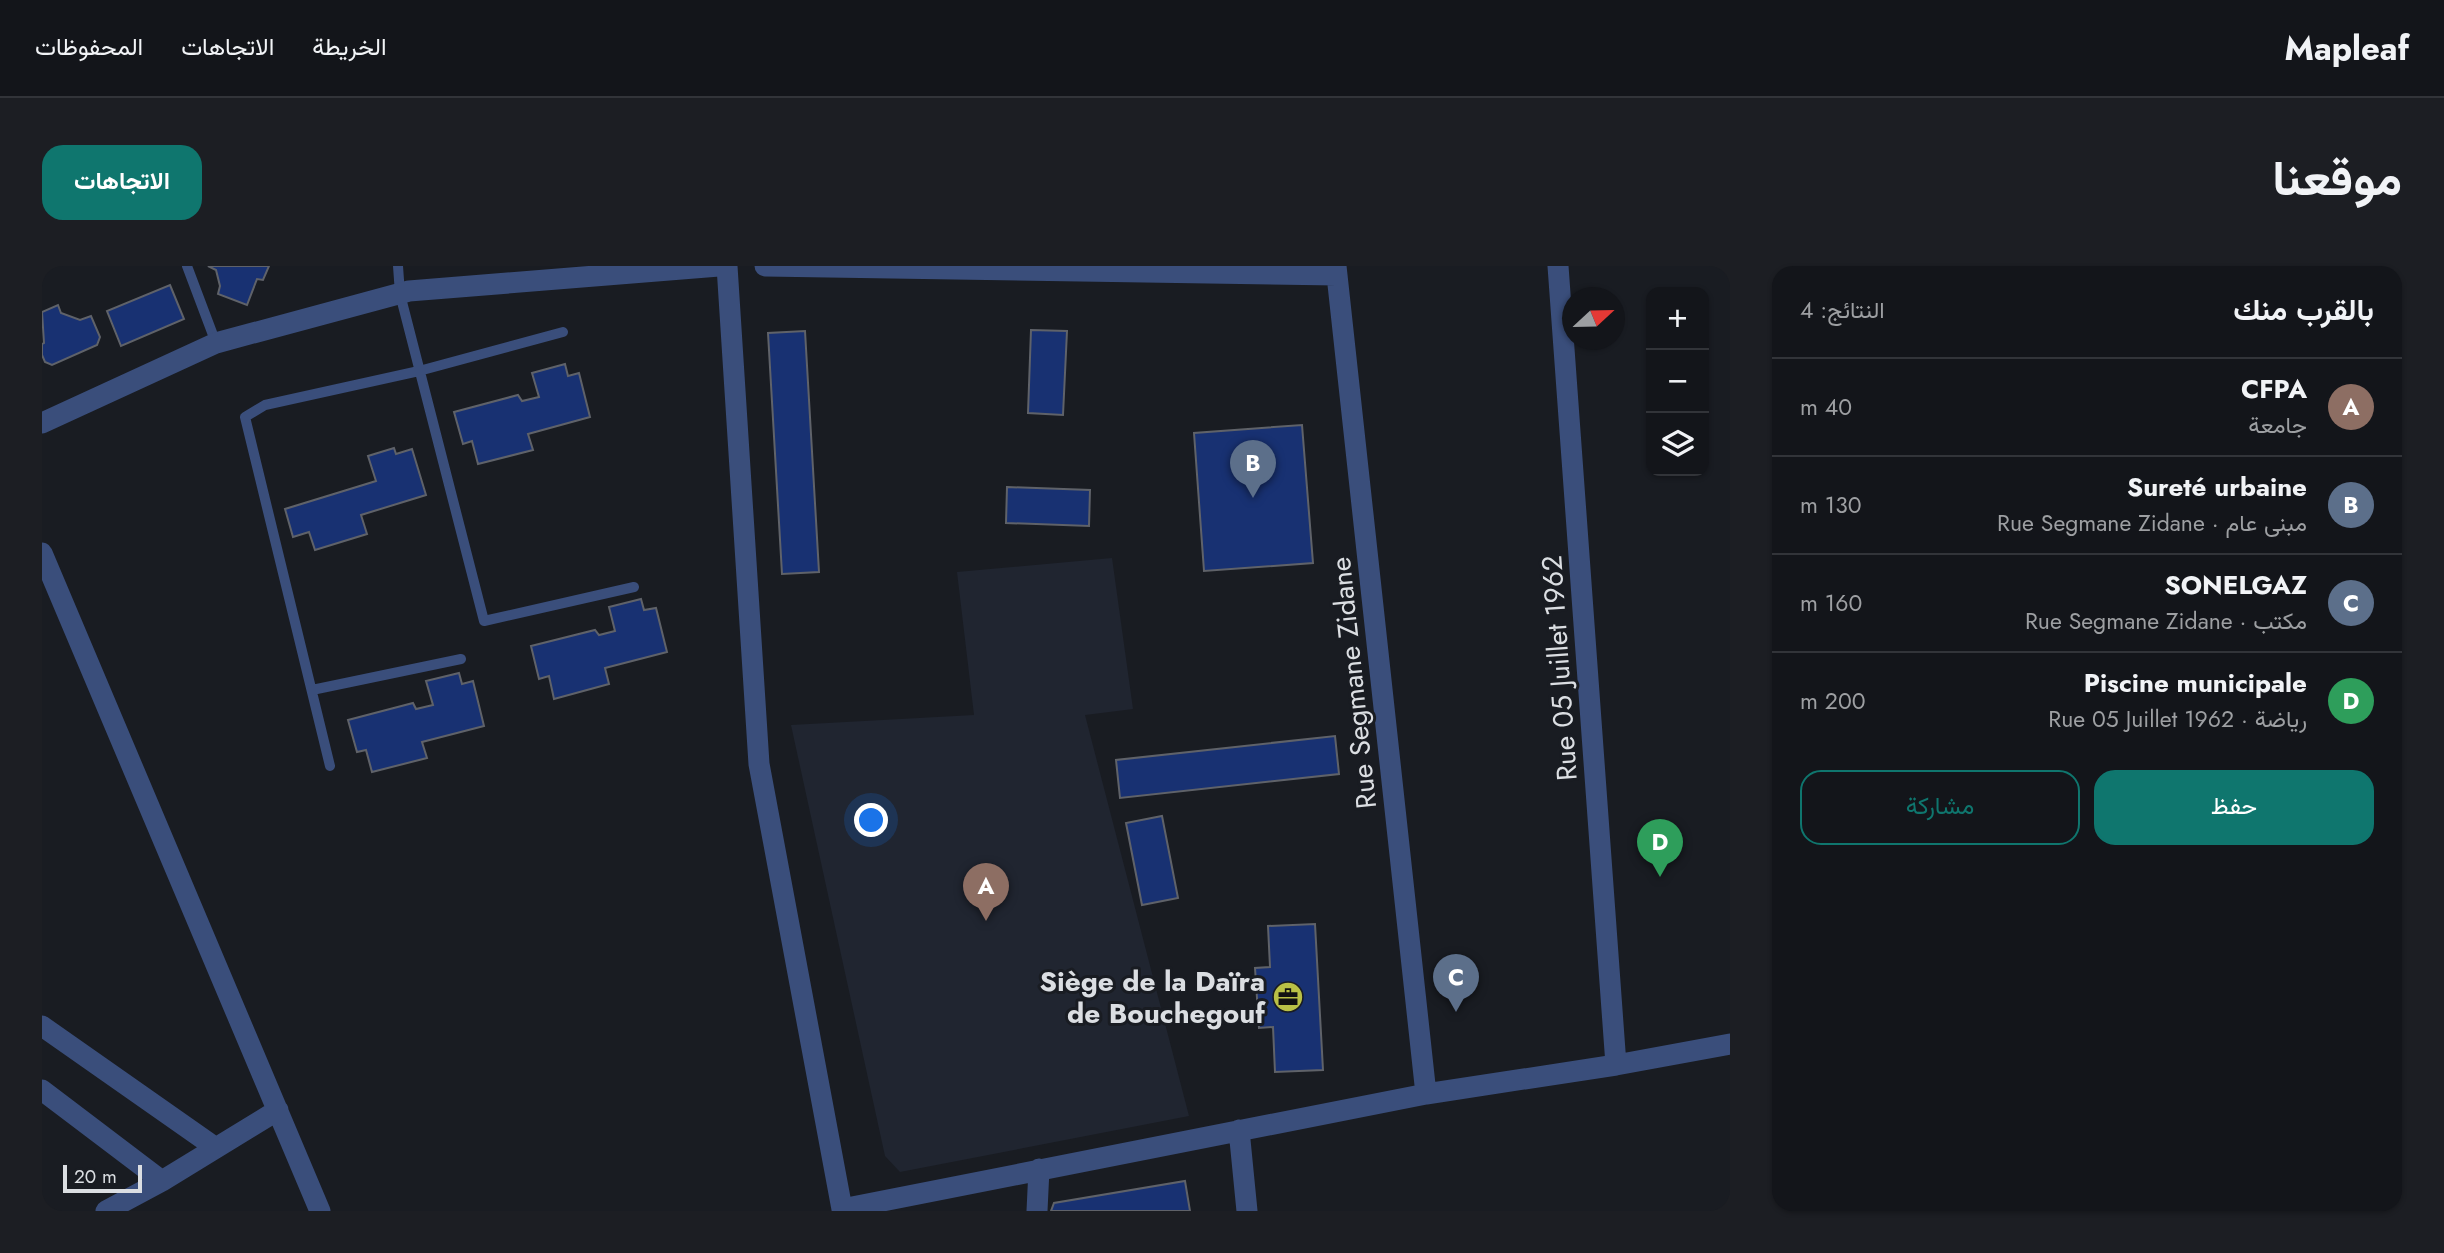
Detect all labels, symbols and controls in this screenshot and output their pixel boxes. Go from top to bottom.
text: Mapleaf [2284,25,2409,72]
text: المحفوظات [35,29,143,64]
text: الاتجاهات [181,29,274,64]
text: الخريطة [312,29,387,64]
text: موقعنا [2272,143,2402,213]
button: الاتجاهات [42,145,202,220]
north arrow [1562,287,1625,350]
map controls [1646,287,1709,476]
button: + [1646,287,1709,350]
text: بالقرب منك [2233,288,2374,331]
text: النتائج: 4 [1800,293,1885,327]
button: − [1646,350,1709,413]
text: CFPA [2241,370,2307,408]
text: 40 m [1800,390,1852,424]
text: A [2343,390,2359,424]
text: جامعة [2248,408,2307,442]
button: layers [1646,413,1709,476]
pin: B [1230,440,1276,498]
text: Sureté urbaine [2127,468,2307,506]
text: 130 m [1800,488,1862,522]
text: B [2343,488,2359,522]
text: مبنى عام · Rue Segmane Zidane [1997,506,2307,540]
street label: Rue 05 Juillet 1962 [1531,554,1588,782]
street label: Rue Segmane Zidane [1320,555,1387,811]
text: SONELGAZ [2165,566,2307,604]
text: 160 m [1800,586,1862,620]
text: C [2343,586,2359,620]
text: مكتب · Rue Segmane Zidane [2025,604,2307,638]
text: Piscine municipale [2084,664,2307,702]
text: 200 m [1800,684,1866,718]
text: D [2343,684,2359,718]
text: رياضة · Rue 05 Juillet 1962 [2048,702,2307,736]
button: مشاركة [1800,770,2080,845]
button: حفظ [2094,770,2374,845]
your location [854,803,888,837]
pin: D [1637,819,1683,877]
pin: A [963,863,1009,921]
pin: C [1433,954,1479,1012]
place label: Siège de la Daïra de Bouchegouf [1039,961,1266,1034]
office icon: Siège de la Daïra de Bouchegouf [1271,980,1305,1014]
scale bar [63,1162,142,1194]
text: 20 m [74,1163,117,1190]

